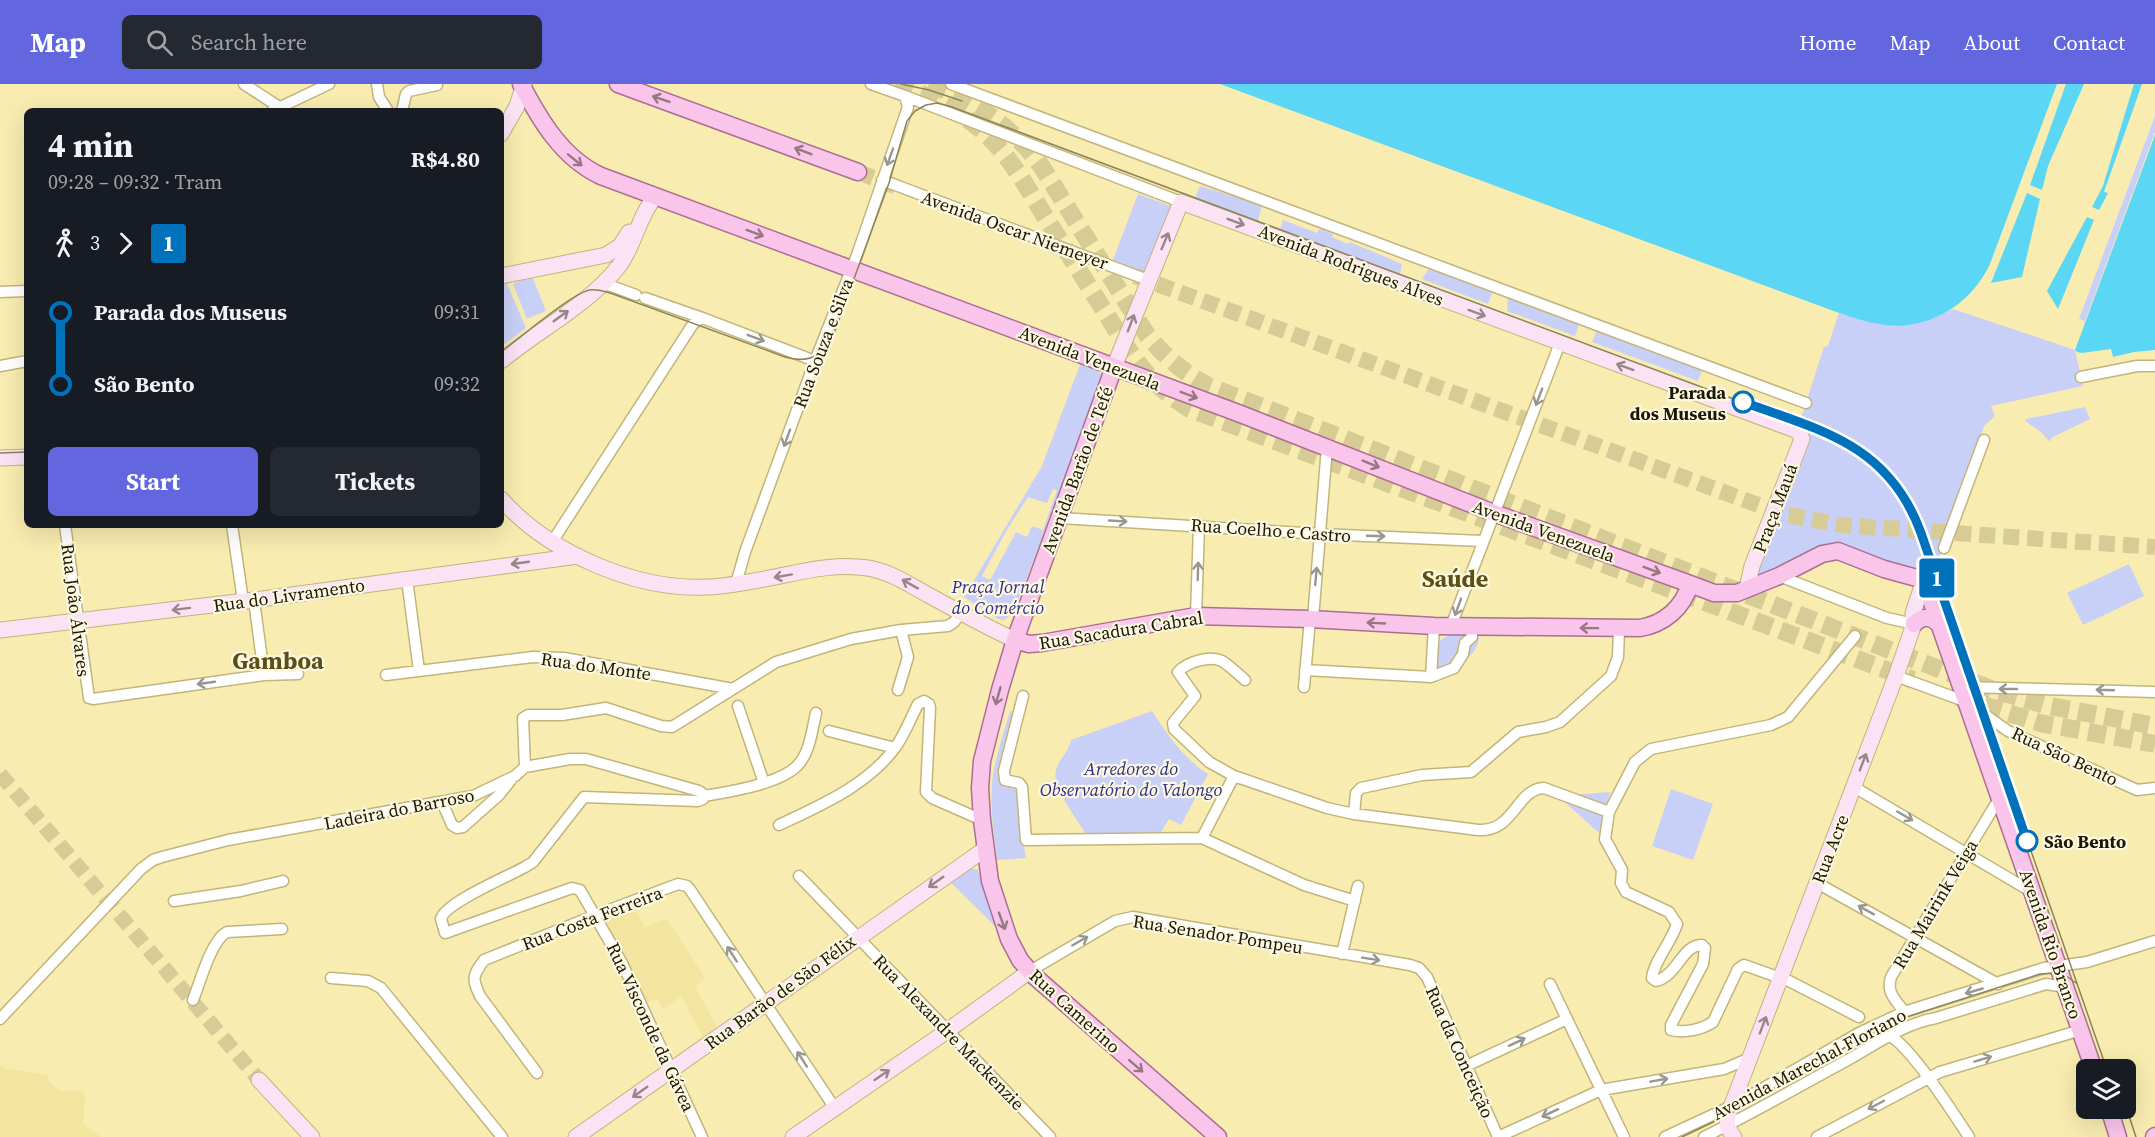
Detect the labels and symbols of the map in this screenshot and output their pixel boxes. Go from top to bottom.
one-way arrow [652,92,671,103]
one-way arrow [794,145,813,156]
one-way arrow [884,147,895,166]
one-way arrow [567,154,583,167]
street label: Avenida Oscar Niemeyer [918,185,1112,276]
one-way arrow [1226,218,1245,229]
street label: Avenida Rodrigues Alves [1255,218,1447,312]
one-way arrow [745,229,764,240]
one-way arrow [1160,233,1172,251]
street label: Rua Souza e Silva [787,274,860,412]
one-way arrow [1468,308,1486,319]
one-way arrow [553,310,569,322]
one-way arrow [1126,315,1137,333]
street label: Avenida Venezuela [1016,319,1165,397]
one-way arrow [746,333,764,344]
one-way arrow [1616,360,1635,371]
place label: Parada dos Museus [1630,380,1726,426]
street label: Avenida Barão de Tefé [1035,383,1119,557]
one-way arrow [1533,388,1544,406]
one-way arrow [1179,390,1197,401]
marker: Parada dos Museus [1732,391,1754,413]
one-way arrow [780,429,791,447]
one-way arrow [1361,459,1380,470]
street label: Praça Mauá [1747,459,1804,556]
street label: Avenida Venezuela [1469,494,1619,569]
street label: Rua Coelho e Castro [1190,512,1352,548]
one-way arrow [1108,515,1128,526]
one-way arrow [1365,531,1385,542]
street label: Rua João Álvares [55,542,97,678]
one-way arrow [511,558,530,569]
line badge: 1 [1918,558,1956,598]
one-way arrow [1192,561,1203,581]
district label: Saúde [1422,562,1488,595]
one-way arrow [1642,565,1660,576]
one-way arrow [1311,567,1322,587]
one-way arrow [773,571,793,582]
street label: Rua do Livramento [212,572,367,618]
park label: Praça Jornal do Comércio [950,574,1045,620]
one-way arrow [902,578,919,590]
one-way arrow [1452,597,1463,616]
one-way arrow [172,603,191,614]
street label: Rua Sacadura Cabral [1037,605,1205,655]
one-way arrow [1367,617,1387,628]
one-way arrow [1580,622,1600,634]
district label: Gamboa [232,644,324,677]
street label: Rua do Monte [539,646,653,686]
one-way arrow [196,678,216,689]
one-way arrow [1998,683,2018,695]
one-way arrow [2095,685,2115,696]
one-way arrow [992,686,1004,705]
street label: Rua São Bento [2008,720,2122,792]
one-way arrow [1858,753,1869,772]
park label: Arredores do Observatório do Valongo [1040,756,1223,802]
street label: Ladeira do Barroso [322,782,476,836]
street label: Rua Acre [1805,811,1855,887]
one-way arrow [1896,811,1913,823]
place label: São Bento [2044,829,2126,854]
marker: São Bento [2016,830,2038,852]
street label: Rua Mairink Veiga [1887,834,1984,973]
street label: Avenida Rio Branco [2014,866,2088,1022]
one-way arrow [929,876,945,888]
street label: Rua Costa Ferreira [518,879,667,956]
one-way arrow [1858,904,1876,915]
street label: Rua Senador Pompeu [1131,908,1305,960]
one-way arrow [998,911,1009,930]
street label: Rua Barão de São Félix [699,928,861,1055]
one-way arrow [1071,935,1088,947]
street label: Rua Visconde da Gávea [601,938,702,1116]
one-way arrow [726,946,738,963]
street label: Rua Alexandre Mackenzie [868,948,1030,1116]
one-way arrow [1360,953,1380,964]
street label: Rua Camerino [1024,963,1126,1059]
street label: Rua da Conceição [1420,982,1500,1122]
one-way arrow [1965,986,1984,997]
street label: Avenida Marechal Floriano [1707,1002,1911,1126]
one-way arrow [1758,1016,1769,1034]
one-way arrow [1507,1036,1525,1048]
one-way arrow [795,1050,808,1067]
one-way arrow [1973,1053,1992,1064]
one-way arrow [1128,1059,1144,1072]
one-way arrow [874,1069,890,1081]
one-way arrow [1648,1074,1668,1085]
one-way arrow [633,1086,649,1098]
one-way arrow [1868,1099,1885,1111]
one-way arrow [1541,1108,1559,1120]

